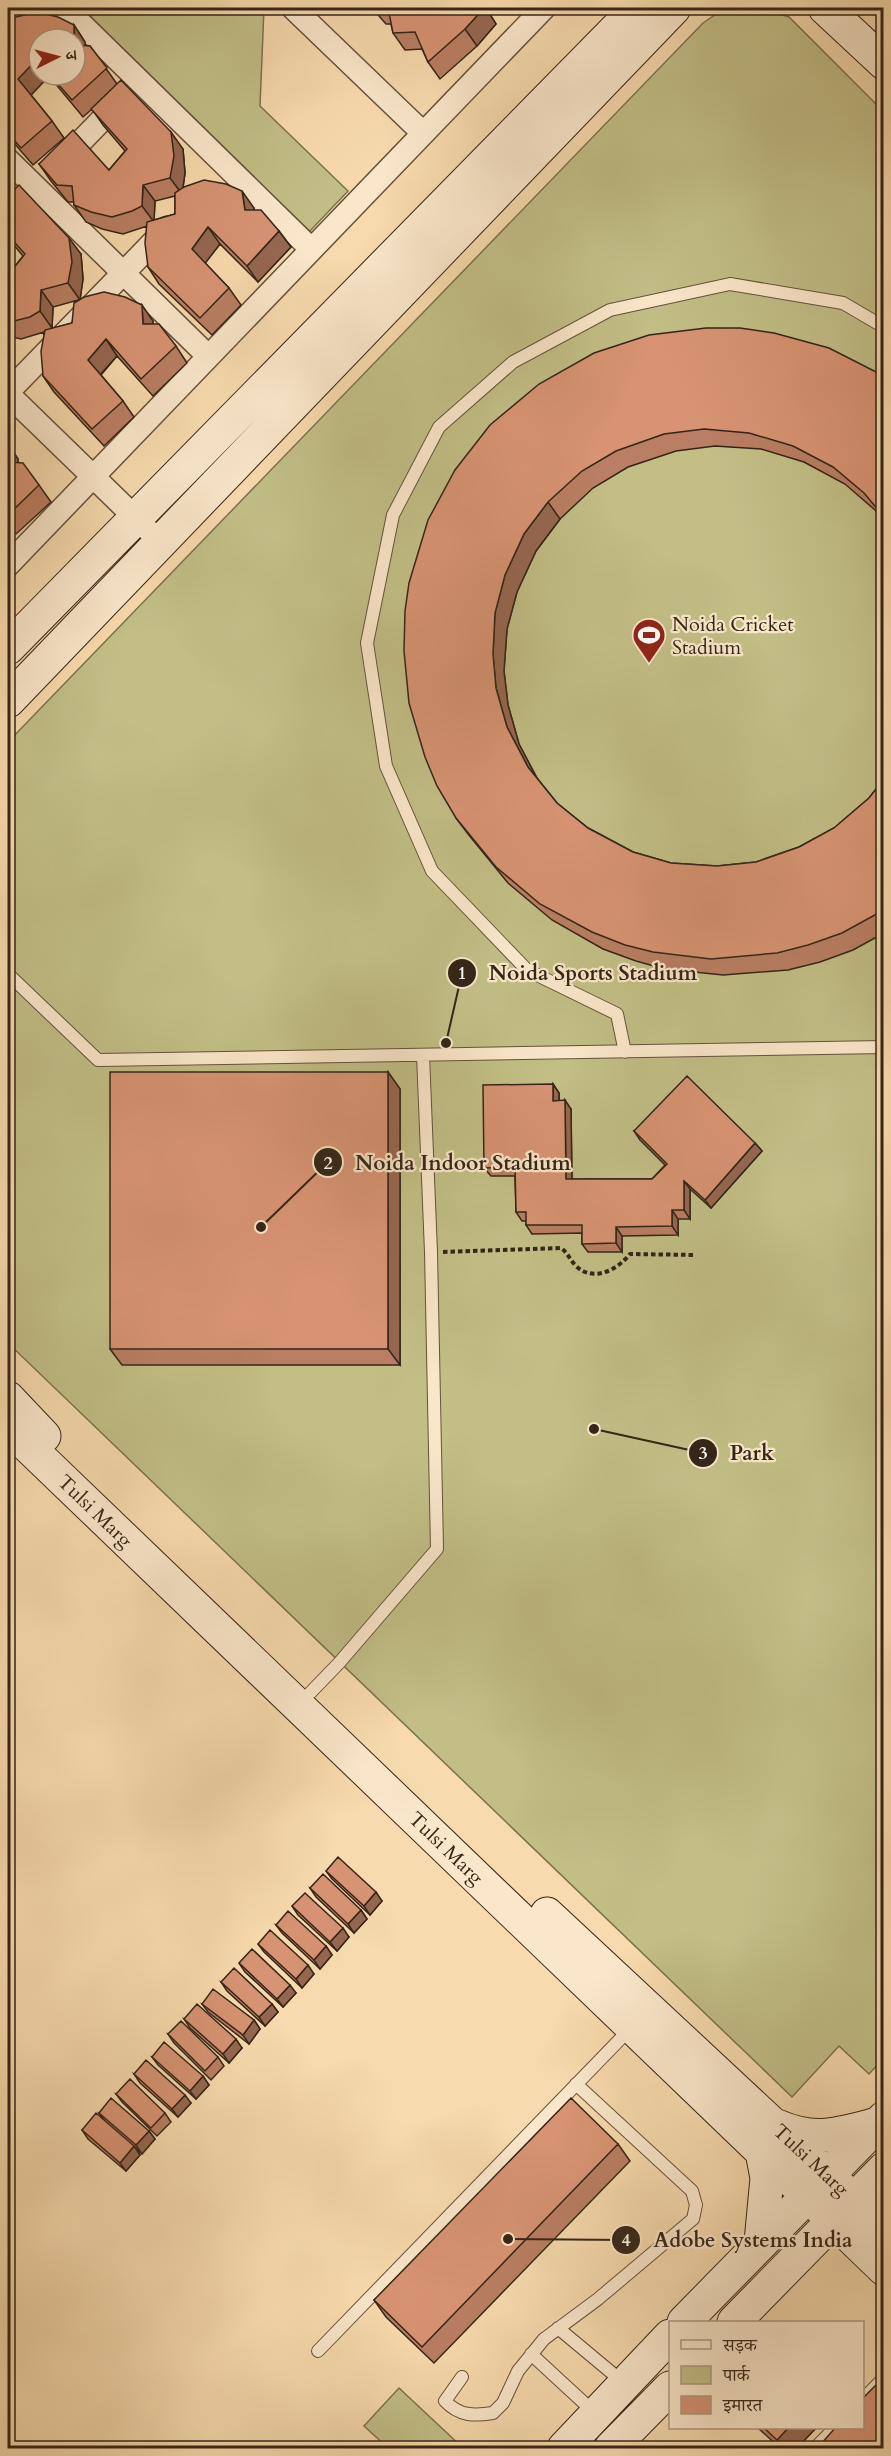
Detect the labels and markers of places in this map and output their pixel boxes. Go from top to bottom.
place label: Noida Cricket Stadium [672,611,794,661]
sports icon: Noida Cricket Stadium [631,617,667,664]
callout: Noida Sports Stadium [447,954,710,993]
callout: Noida Indoor Stadium [313,1143,583,1182]
callout: Park [688,1433,786,1472]
callout: Adobe Systems India [611,2220,864,2259]

